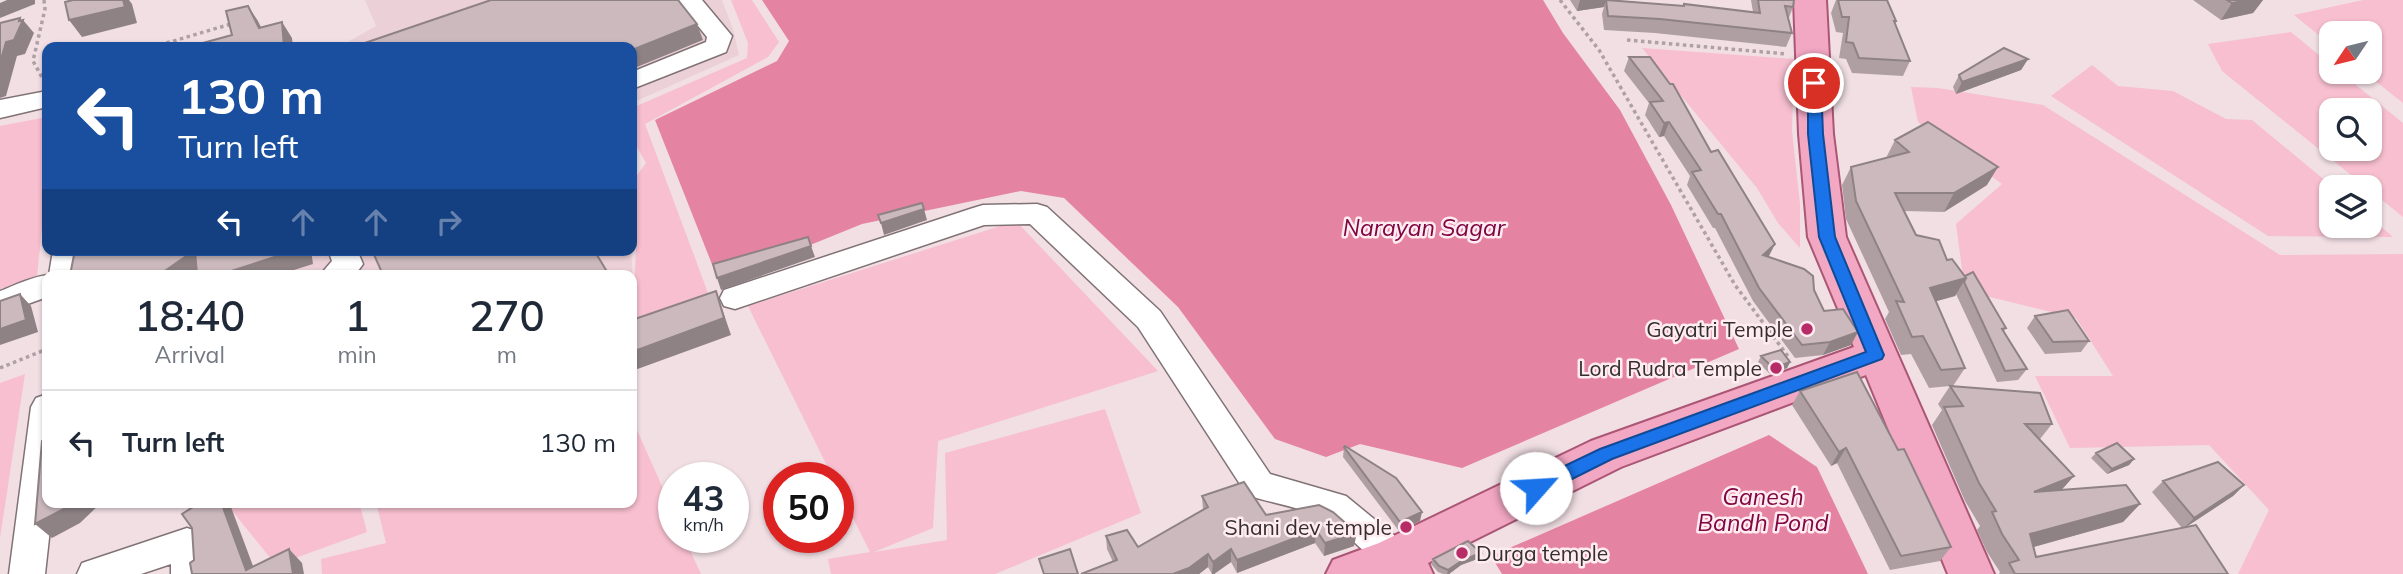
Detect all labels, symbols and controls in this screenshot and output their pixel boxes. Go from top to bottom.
north arrow [2319,21,2382,84]
map controls [2319,21,2382,238]
pin [1784,53,1844,113]
icon: arrive [1795,64,1833,102]
text: 130 m [178,65,324,126]
icon: left [63,70,154,161]
button: search [2319,98,2382,161]
text: Turn left [178,126,298,166]
button: layers [2319,175,2382,238]
icon: left [211,203,249,241]
icon: ahead [284,203,322,241]
icon: ahead [357,203,395,241]
icon: right [430,203,468,241]
water label: Narayan Sagar [1343,213,1507,242]
text: 18:40 [134,289,245,342]
text: 1 [344,289,370,342]
text: 270 [469,289,545,342]
place label: Gayatri Temple [1646,316,1793,342]
marker: Gayatri Temple [1799,321,1815,337]
text: Arrival [155,340,225,369]
text: min [337,340,377,369]
text: m [497,340,517,369]
place label: Lord Rudra Temple [1578,355,1762,381]
marker: Lord Rudra Temple [1768,360,1784,376]
icon: left [63,424,101,462]
text: Turn left [122,426,224,459]
text: 130 m [540,426,616,459]
position arrow [1499,451,1573,525]
speed limit sign: 50 [763,462,854,553]
text: 43 [682,476,725,520]
water label: Ganesh Bandh Pond [1697,482,1829,537]
text: km/h [683,513,724,536]
place label: Shani dev temple [1225,514,1392,540]
marker: Shani dev temple [1398,519,1414,535]
place label: Durga temple [1476,540,1608,566]
marker: Durga temple [1454,545,1470,561]

